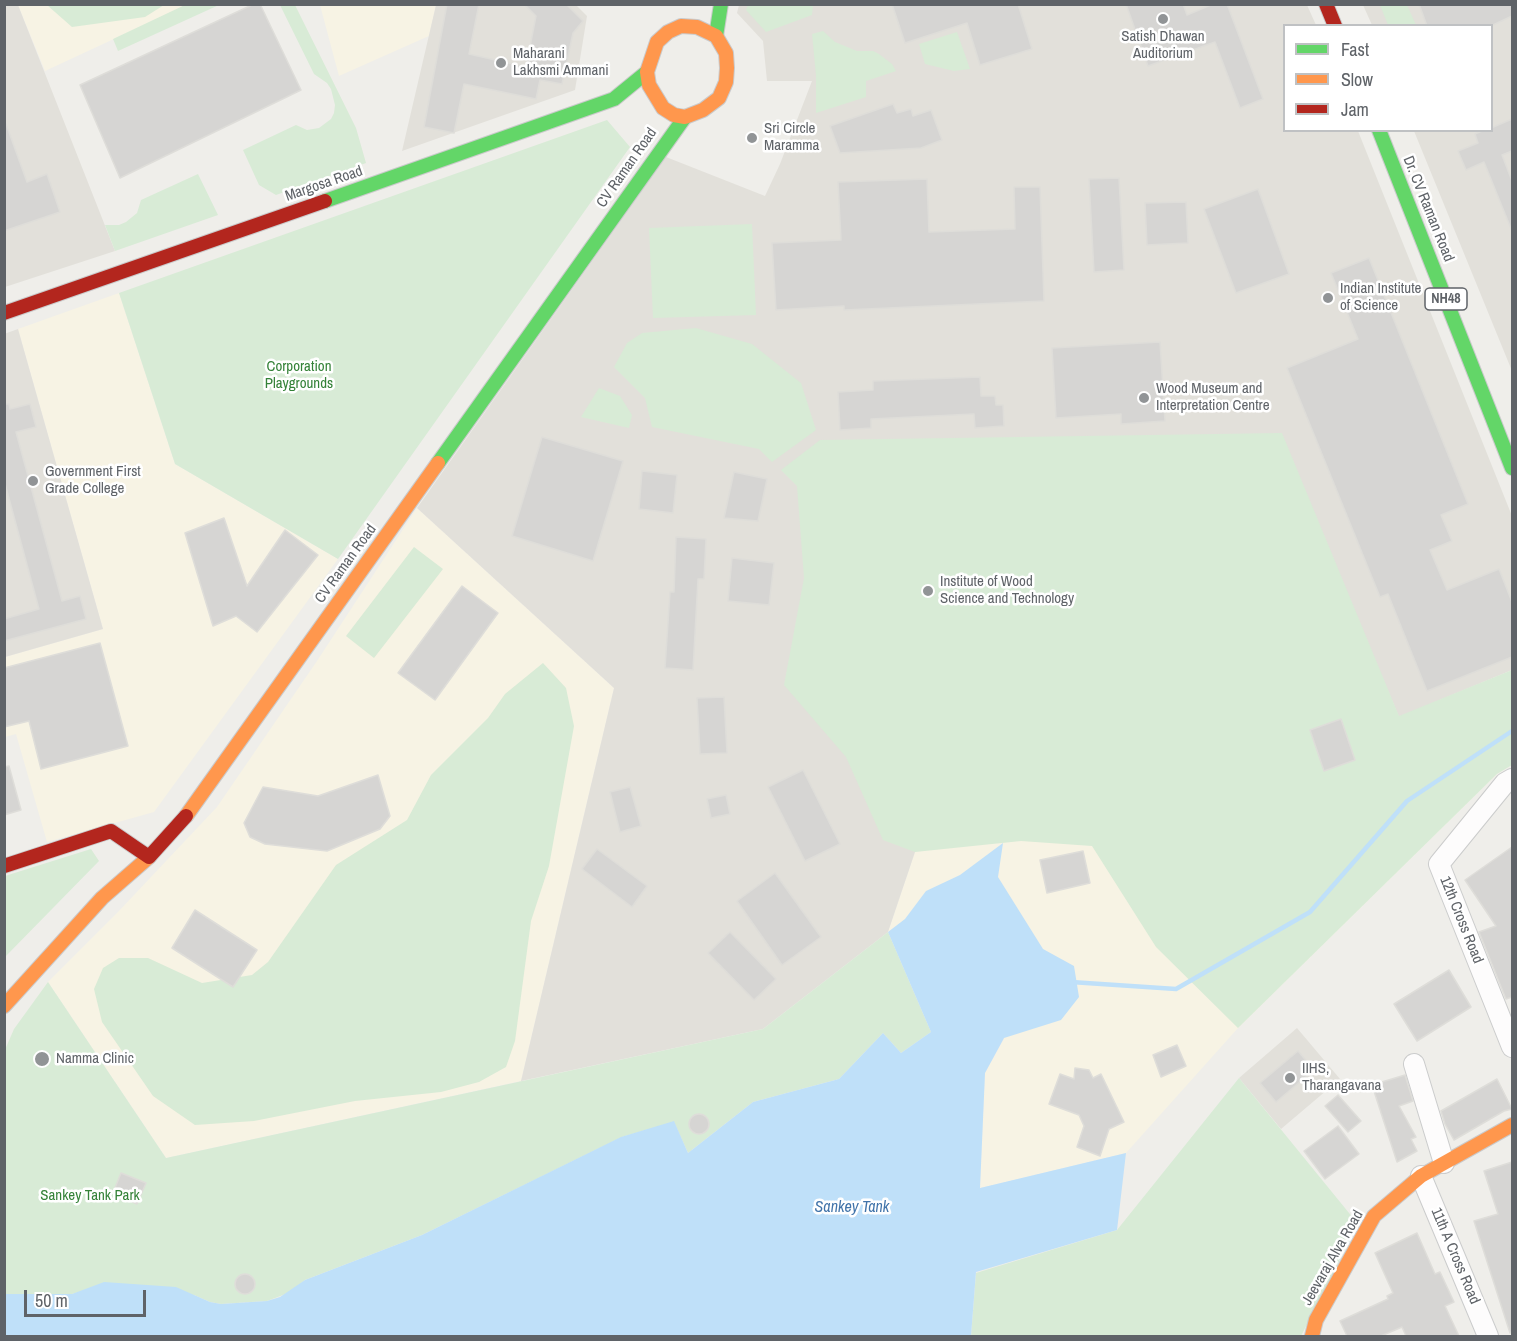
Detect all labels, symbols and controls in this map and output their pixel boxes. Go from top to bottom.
marker: Satish Dhawan Auditorium [1156,12,1170,26]
legend [1283,24,1493,132]
place label: Satish Dhawan Auditorium [1121,28,1205,63]
text: Fast [1341,37,1369,62]
place label: Maharani Lakhsmi Ammani [513,45,609,80]
marker: Maharani Lakhsmi Ammani [494,56,508,70]
text: Slow [1341,67,1373,92]
text: Jam [1341,97,1369,122]
place label: Sri Circle Maramma [764,120,819,155]
street label: CV Raman Road [593,125,661,211]
marker: Sri Circle Maramma [745,131,759,145]
street label: Dr. CV Raman Road [1399,154,1457,264]
street label: Margosa Road [283,162,365,206]
place label: Indian Institute of Science [1340,280,1421,315]
road number: NH48 [1425,288,1467,310]
marker: Indian Institute of Science [1321,291,1335,305]
park label: Corporation Playgrounds [265,358,333,393]
place label: Wood Museum and Interpretation Centre [1156,380,1270,415]
marker: Wood Museum and Interpretation Centre [1137,391,1151,405]
place label: Government First Grade College [45,463,141,498]
marker: Government First Grade College [26,474,40,488]
street label: CV Raman Road [311,521,381,607]
place label: Institute of Wood Science and Technology [940,573,1074,608]
marker: Institute of Wood Science and Technology [921,584,935,598]
street label: 12th Cross Road [1435,874,1487,966]
marker: Namma Clinic [33,1050,51,1068]
place label: Namma Clinic [56,1050,134,1068]
place label: IIHS, Tharangavana [1302,1060,1381,1095]
marker: IIHS, Tharangavana [1283,1071,1297,1085]
park label: Sankey Tank Park [40,1187,140,1205]
water label: Sankey Tank [815,1198,889,1218]
street label: 11th A Cross Road [1427,1205,1483,1307]
street label: Jeevaraj Alva Road [1299,1207,1367,1309]
scale bar [27,1278,148,1316]
text: 50 m [35,1288,68,1313]

